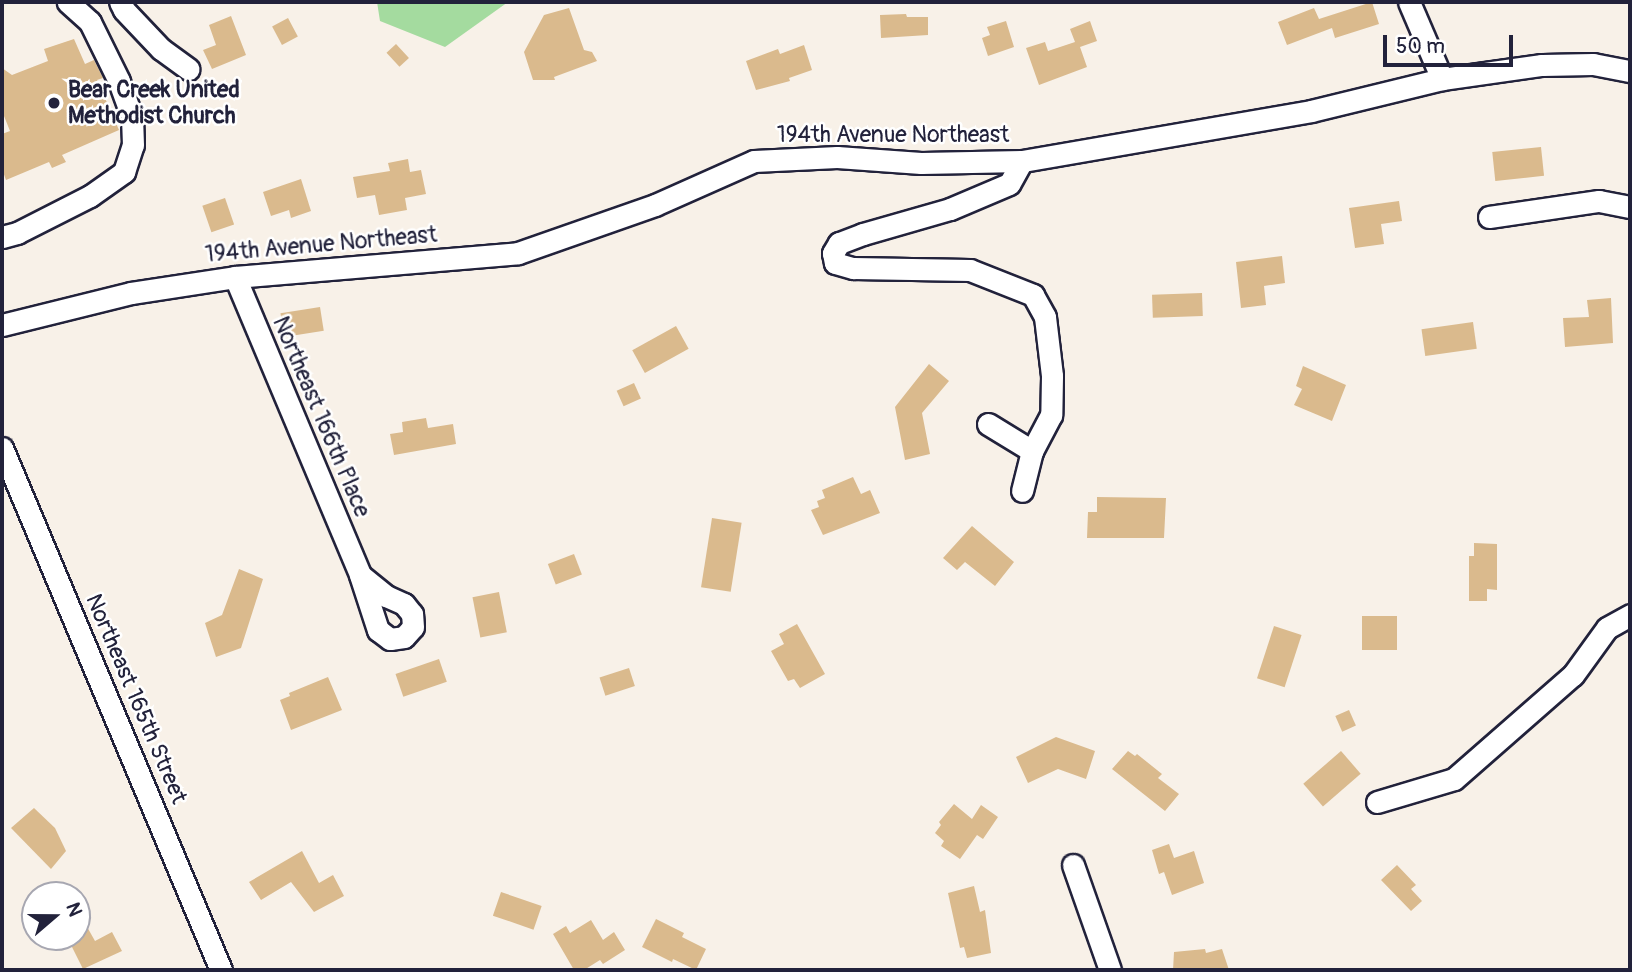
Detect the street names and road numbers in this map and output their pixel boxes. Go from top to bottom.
street label: 194th Avenue Northeast [777,121,1009,149]
street label: 194th Avenue Northeast [204,221,438,269]
street label: Northeast 166th Place [266,312,376,522]
street label: Northeast 165th Street [79,590,193,808]

